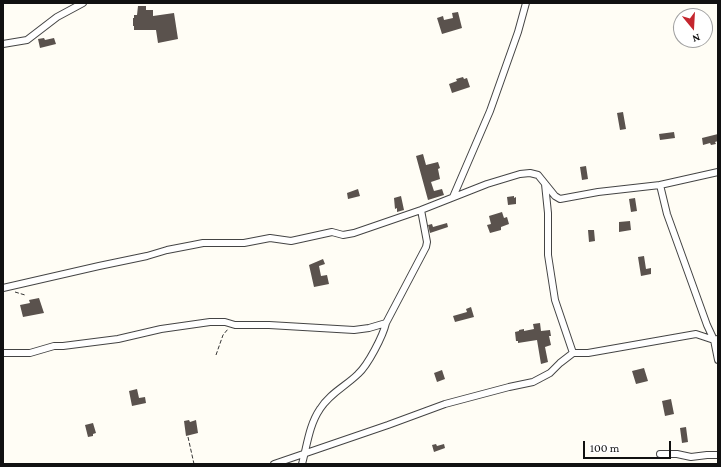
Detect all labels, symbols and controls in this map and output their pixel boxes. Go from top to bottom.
north arrow [673,8,713,48]
text: N [691,32,702,45]
scale bar [585,433,673,459]
text: 100 m [590,441,619,455]

